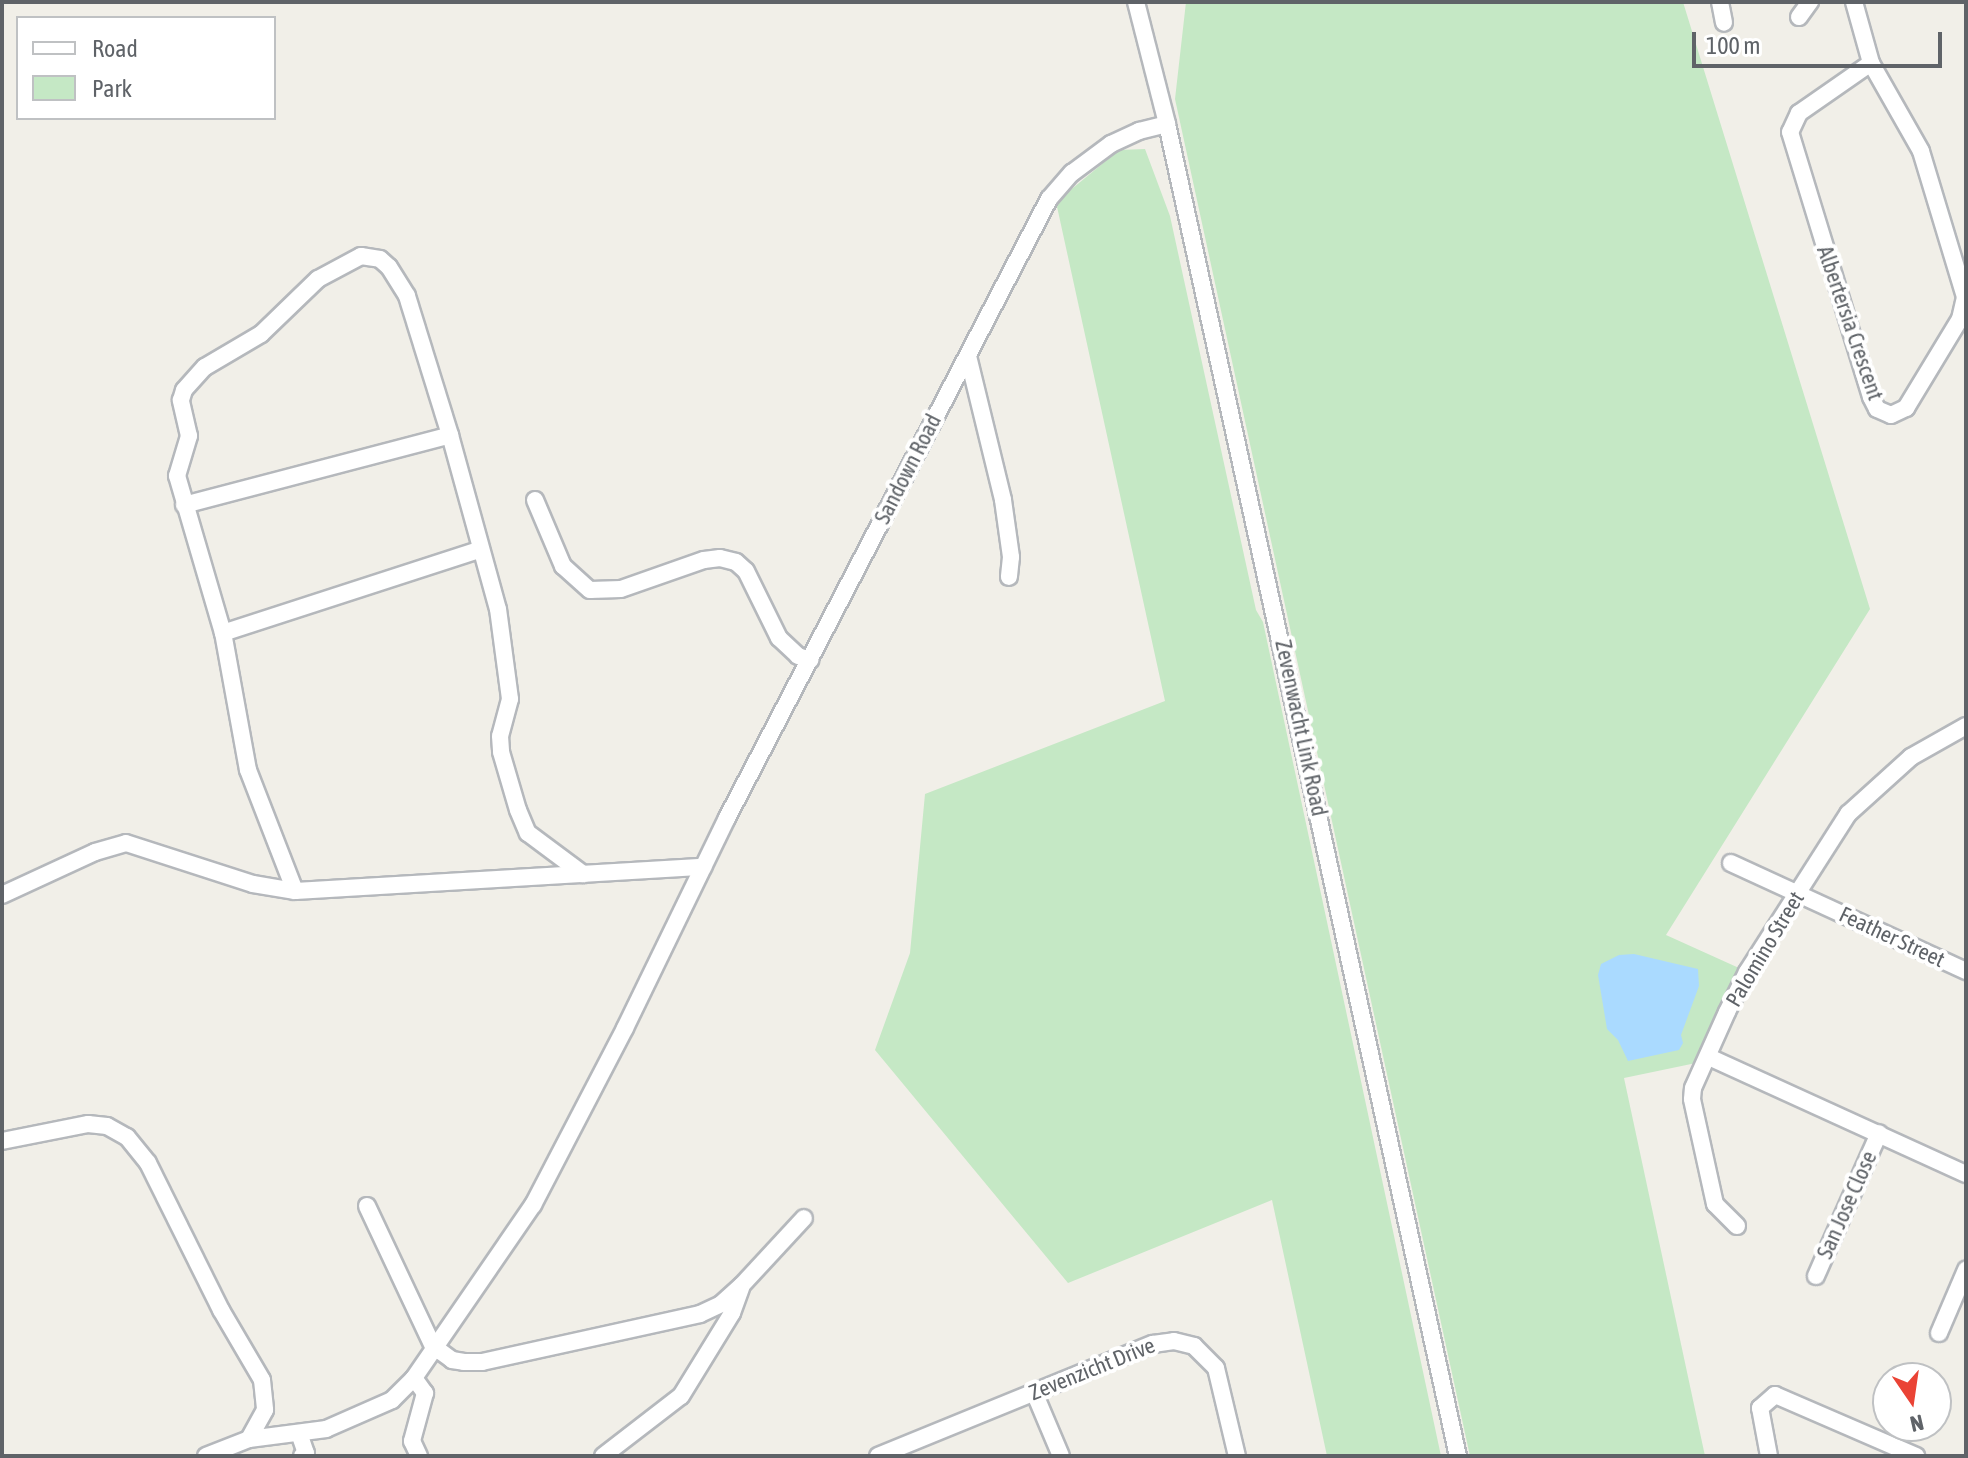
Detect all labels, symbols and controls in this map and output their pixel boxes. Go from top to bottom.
legend [16,16,276,120]
scale bar [1696,16,1946,66]
text: 100 m [1706,32,1760,59]
text: Road [92,35,138,62]
text: Park [92,75,132,102]
street label: Albertersia Crescent [1811,242,1889,404]
street label: Sandown Road [869,410,947,528]
street label: Zevenwacht Link Road [1269,638,1333,818]
street label: Palomino Street [1720,887,1810,1011]
street label: Feather Street [1835,901,1949,973]
street label: San Jose Close [1812,1147,1882,1263]
street label: Zevenzicht Drive [1025,1332,1159,1406]
north arrow [1872,1362,1952,1442]
text: N [1908,1409,1926,1438]

